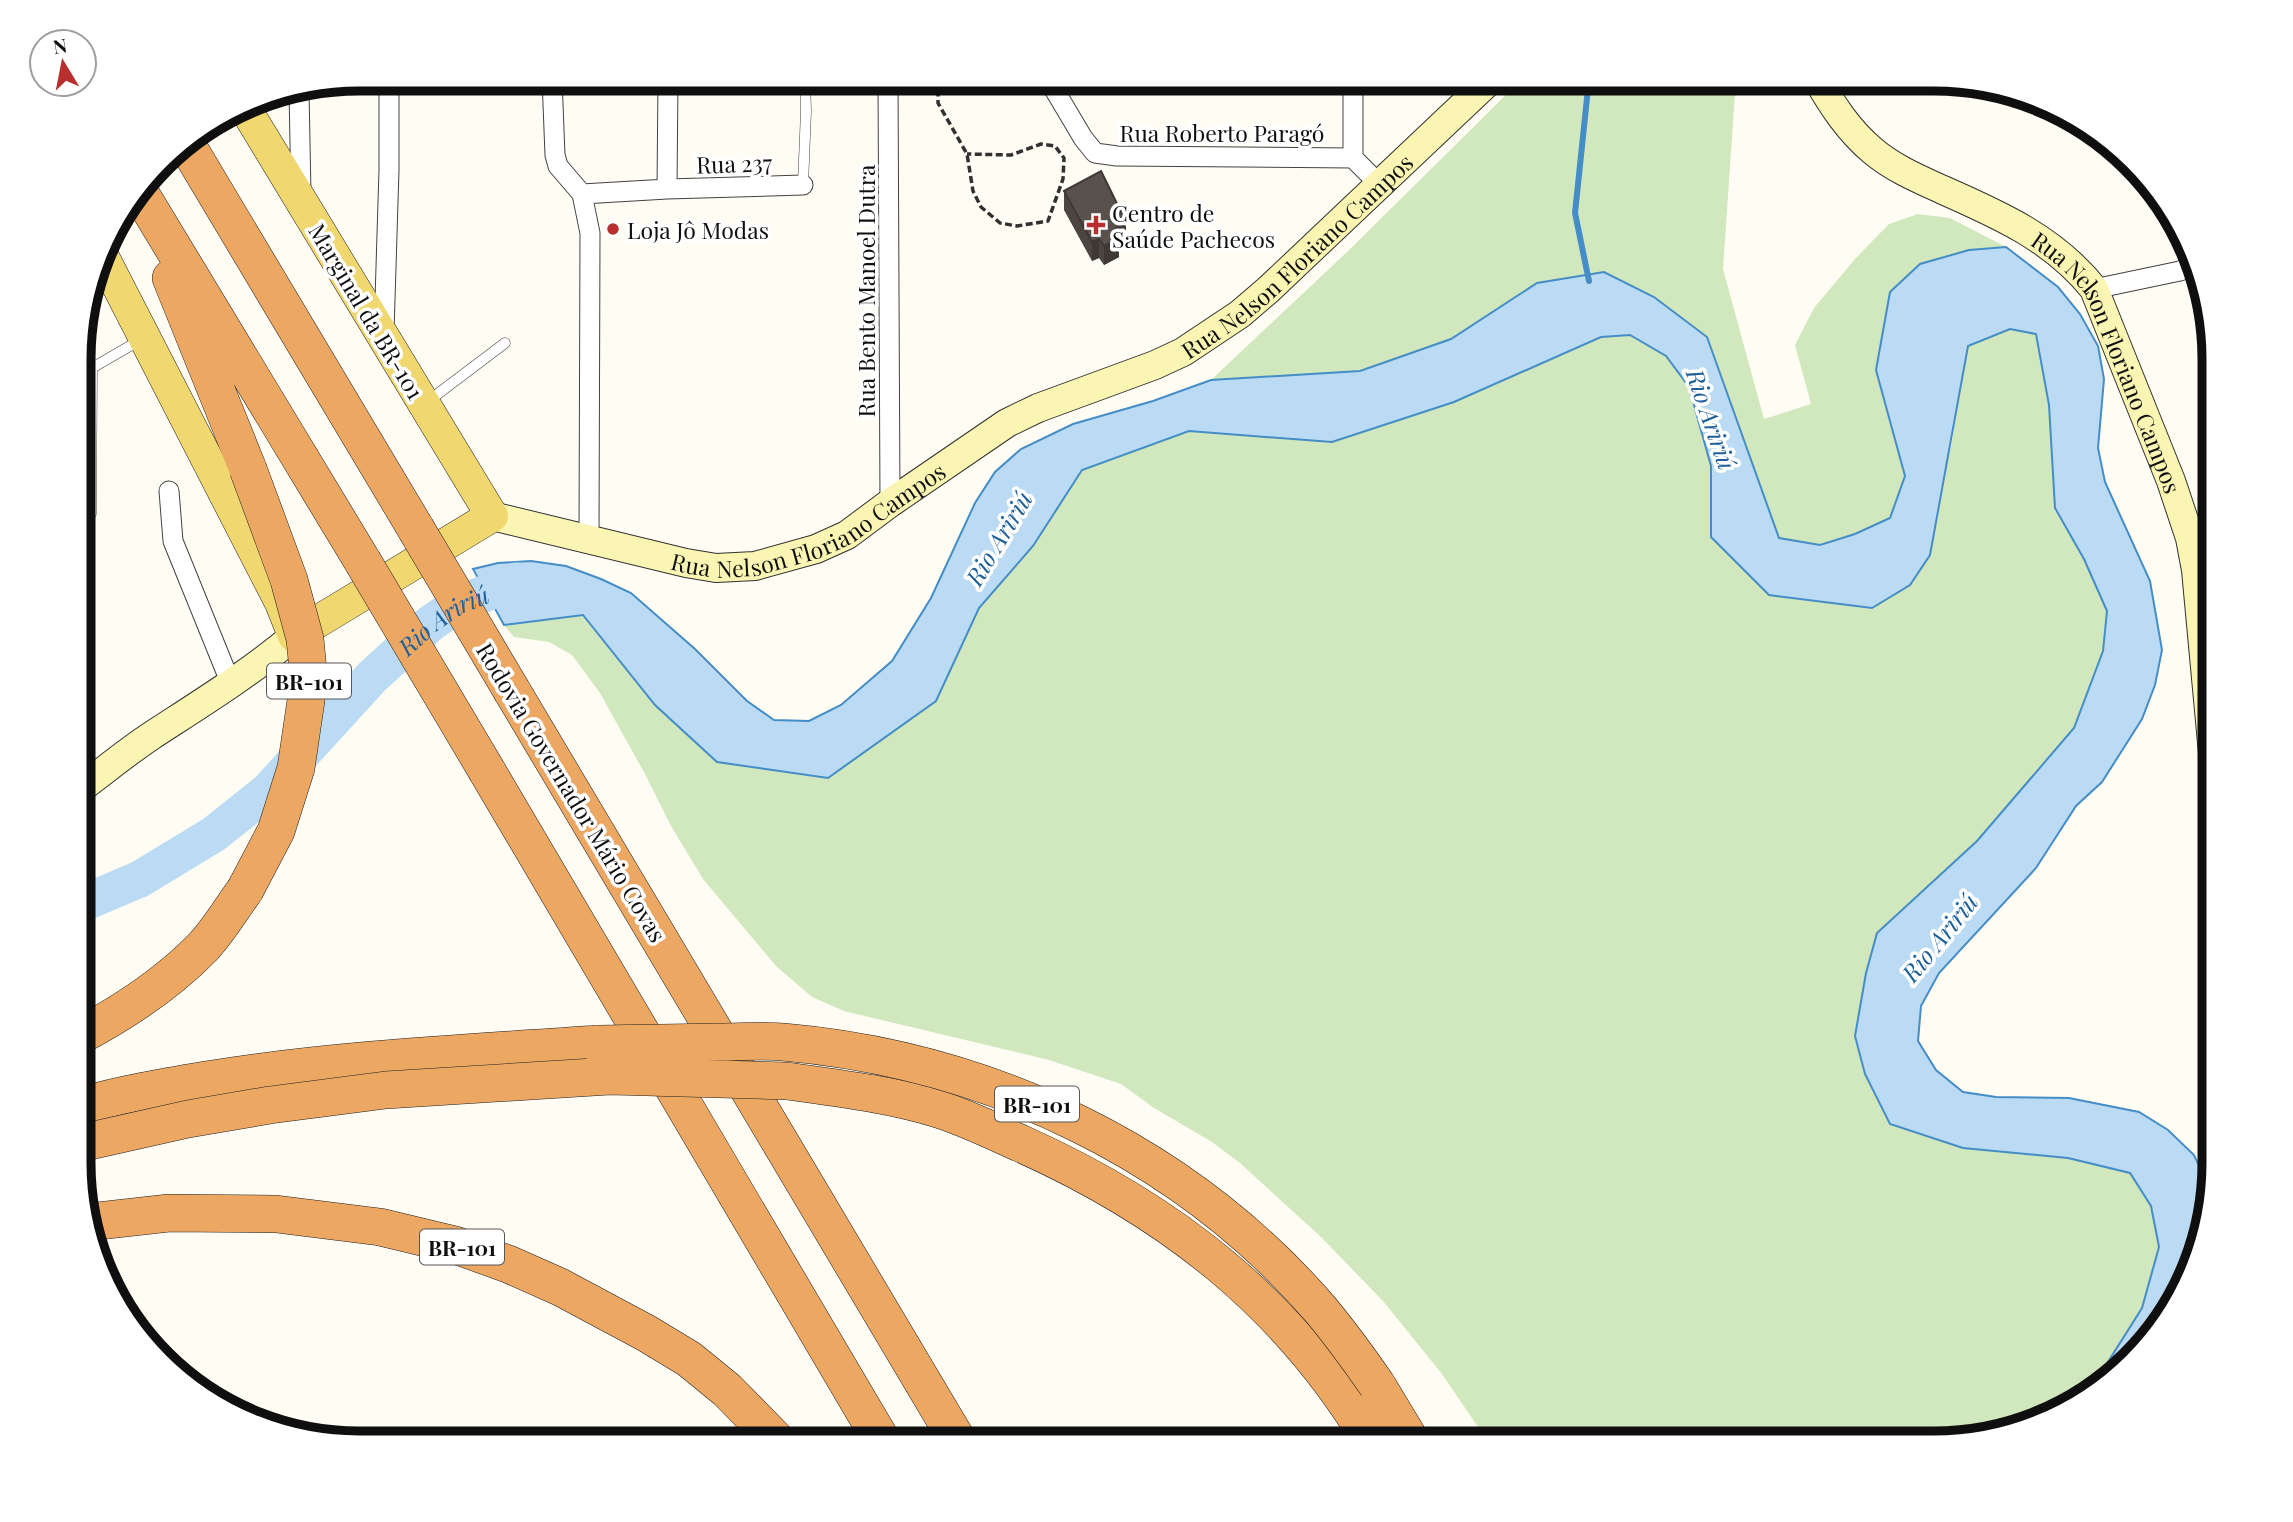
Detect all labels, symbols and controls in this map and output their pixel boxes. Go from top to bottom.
north arrow [28,28,98,98]
text: N [51,31,69,59]
street label: Rua Roberto Paragó [1120,117,1324,148]
street label: Rua 237 [696,146,773,180]
street label: Rua Nelson Floriano Campos [1175,146,1419,365]
street label: Rua Bento Manoel Dutra [850,164,881,417]
place label: Centro de Saúde Pachecos [1112,197,1275,254]
place label: Loja Jô Modas [627,214,769,245]
marker: Centro de Saúde Pachecos [1086,215,1106,235]
street label: Marginal da BR-101 [302,217,432,405]
marker: Loja Jô Modas [605,221,621,237]
street label: Rua Nelson Floriano Campos [2026,223,2189,497]
water label: Rio Aririú [1680,363,1744,474]
street label: Rua Nelson Floriano Campos [668,455,951,583]
water label: Rio Aririú [957,485,1039,592]
water label: Rio Aririú [390,578,493,663]
street label: Rodovia Governador Mário Covas [470,637,674,947]
road number: BR-101 [267,664,351,698]
water label: Rio Aririú [1893,886,1984,989]
road number: BR-101 [995,1086,1079,1122]
road number: BR-101 [420,1230,504,1264]

